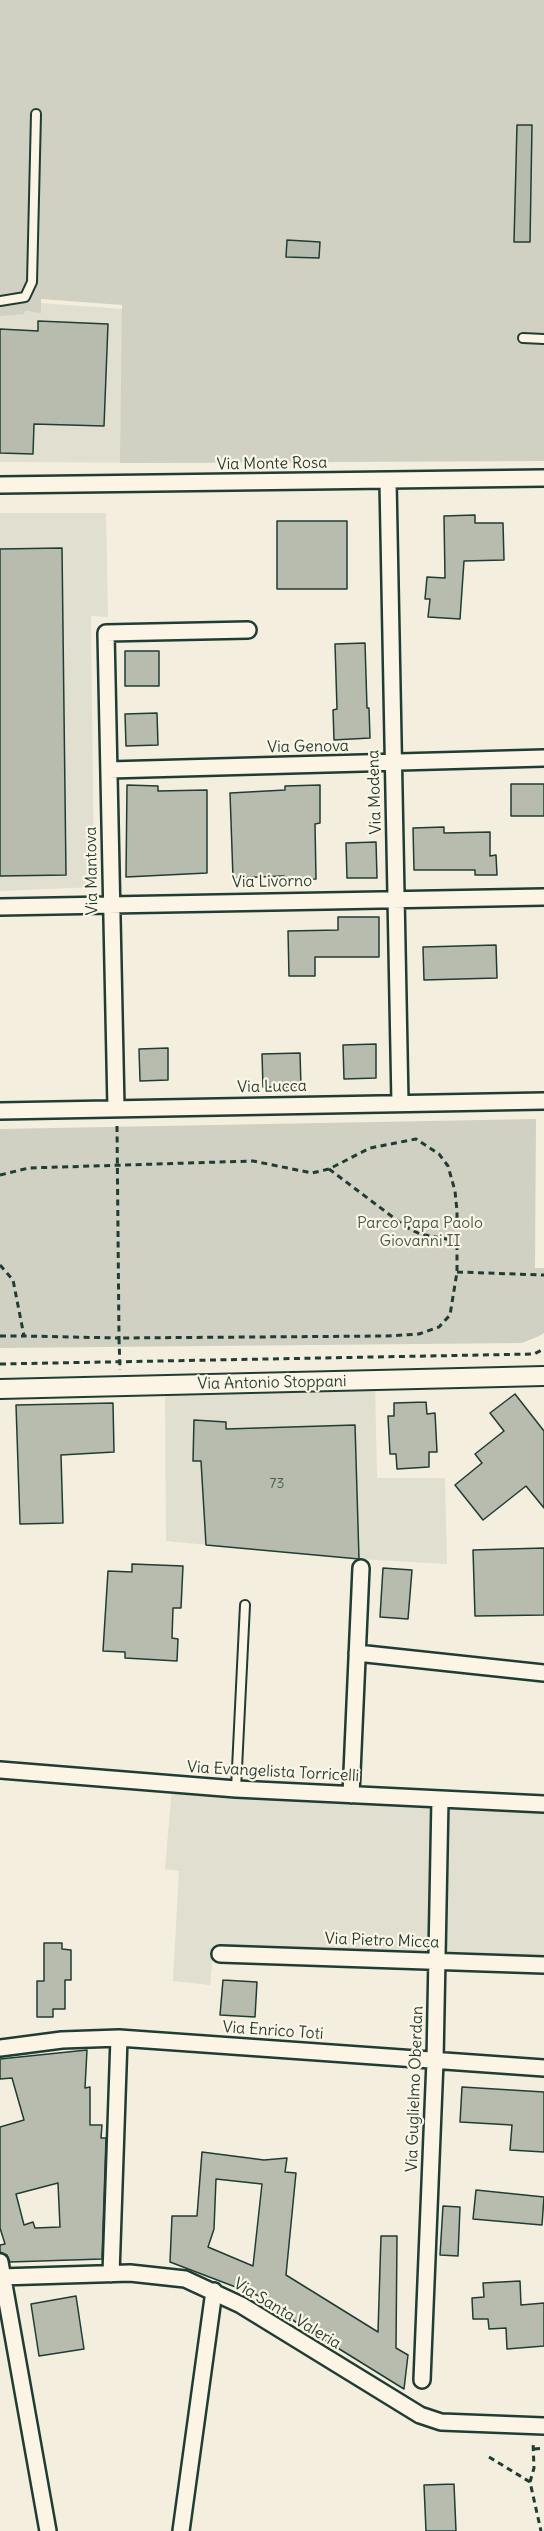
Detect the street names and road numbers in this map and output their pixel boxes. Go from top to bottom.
street label: Via Monte Rosa [217,453,327,475]
street label: Via Genova [267,737,349,757]
street label: Via Modena [364,749,386,835]
street label: Via Mantova [82,826,102,916]
street label: Via Livorno [232,872,312,892]
street label: Via Lucca [237,1077,307,1097]
street label: Via Antonio Stoppani [197,1372,347,1394]
street label: Via Evangelista Torricelli [186,1758,360,1786]
street label: Via Pietro Micca [324,1929,440,1953]
street label: Via Guglielmo Oberdan [403,2005,427,2173]
street label: Via Enrico Toti [222,2018,324,2044]
street label: Via Santa Valeria [230,2274,344,2354]

